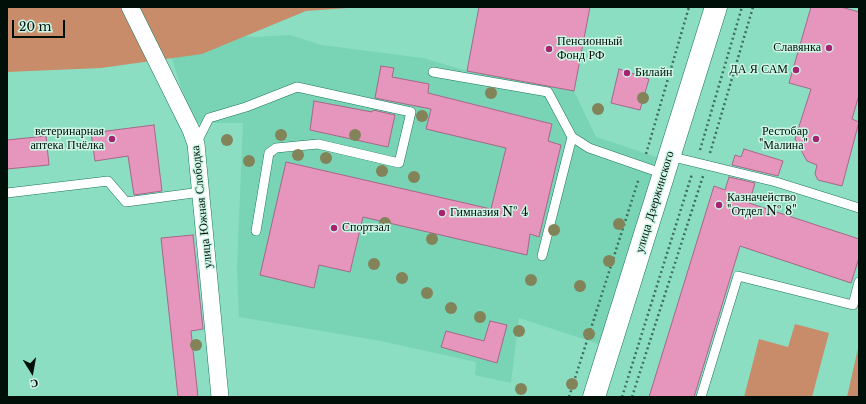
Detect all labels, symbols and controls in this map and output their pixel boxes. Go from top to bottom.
scale bar [14,12,67,38]
text: 20 m [19,19,51,34]
place label: Пенсионный Фонд РФ [557,35,622,63]
place label: Славянка [773,41,821,55]
marker: Славянка [824,43,834,53]
marker: Пенсионный Фонд РФ [544,44,554,54]
place label: ДА Я САМ [730,63,788,77]
marker: ДА Я САМ [791,65,801,75]
place label: Билайн [635,66,672,80]
marker: Билайн [622,68,632,78]
place label: ветеринарная аптека Пчёлка [30,125,104,153]
place label: Рестобар "Малина" [759,125,808,153]
marker: ветеринарная аптека Пчёлка [107,134,117,144]
marker: Рестобар "Малина" [811,134,821,144]
street label: улица Южная Слободка [188,145,216,269]
street label: улица Дзержинского [633,149,677,255]
place label: Казначейство "Отдел № 8" [727,191,797,219]
marker: Казначейство "Отдел № 8" [714,200,724,210]
place label: Гимназия № 4 [450,206,528,220]
marker: Гимназия № 4 [437,208,447,218]
place label: Спортзал [342,221,390,235]
marker: Спортзал [329,223,339,233]
north arrow [12,352,52,392]
text: С [29,376,40,391]

